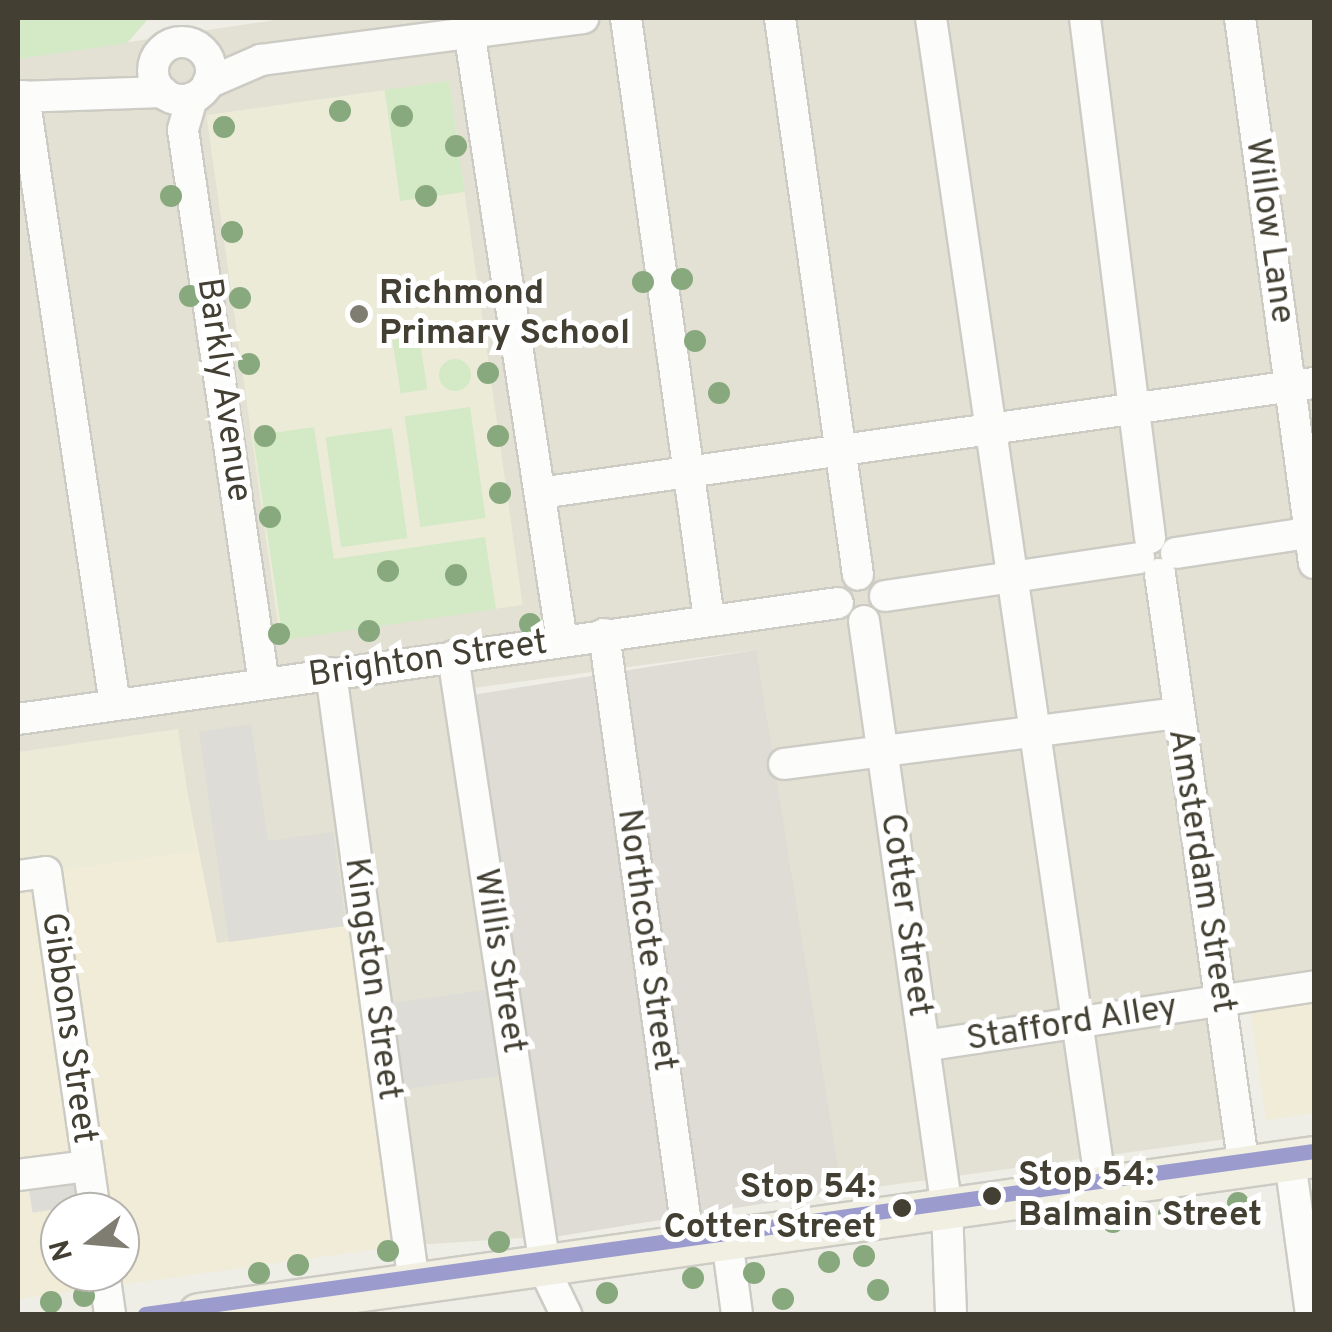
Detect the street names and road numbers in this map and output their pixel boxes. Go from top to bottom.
street label: Willow Lane [1235,136,1303,326]
street label: Barkly Avenue [186,275,260,505]
street label: Brighton Street [306,622,550,698]
street label: Amsterdam Street [1158,726,1244,1016]
street label: Northcote Street [607,806,685,1074]
street label: Cotter Street [870,811,940,1019]
street label: Kingston Street [334,855,410,1103]
street label: Willis Street [464,866,534,1056]
street label: Gibbons Street [31,910,105,1146]
street label: Stafford Alley [963,987,1181,1061]

